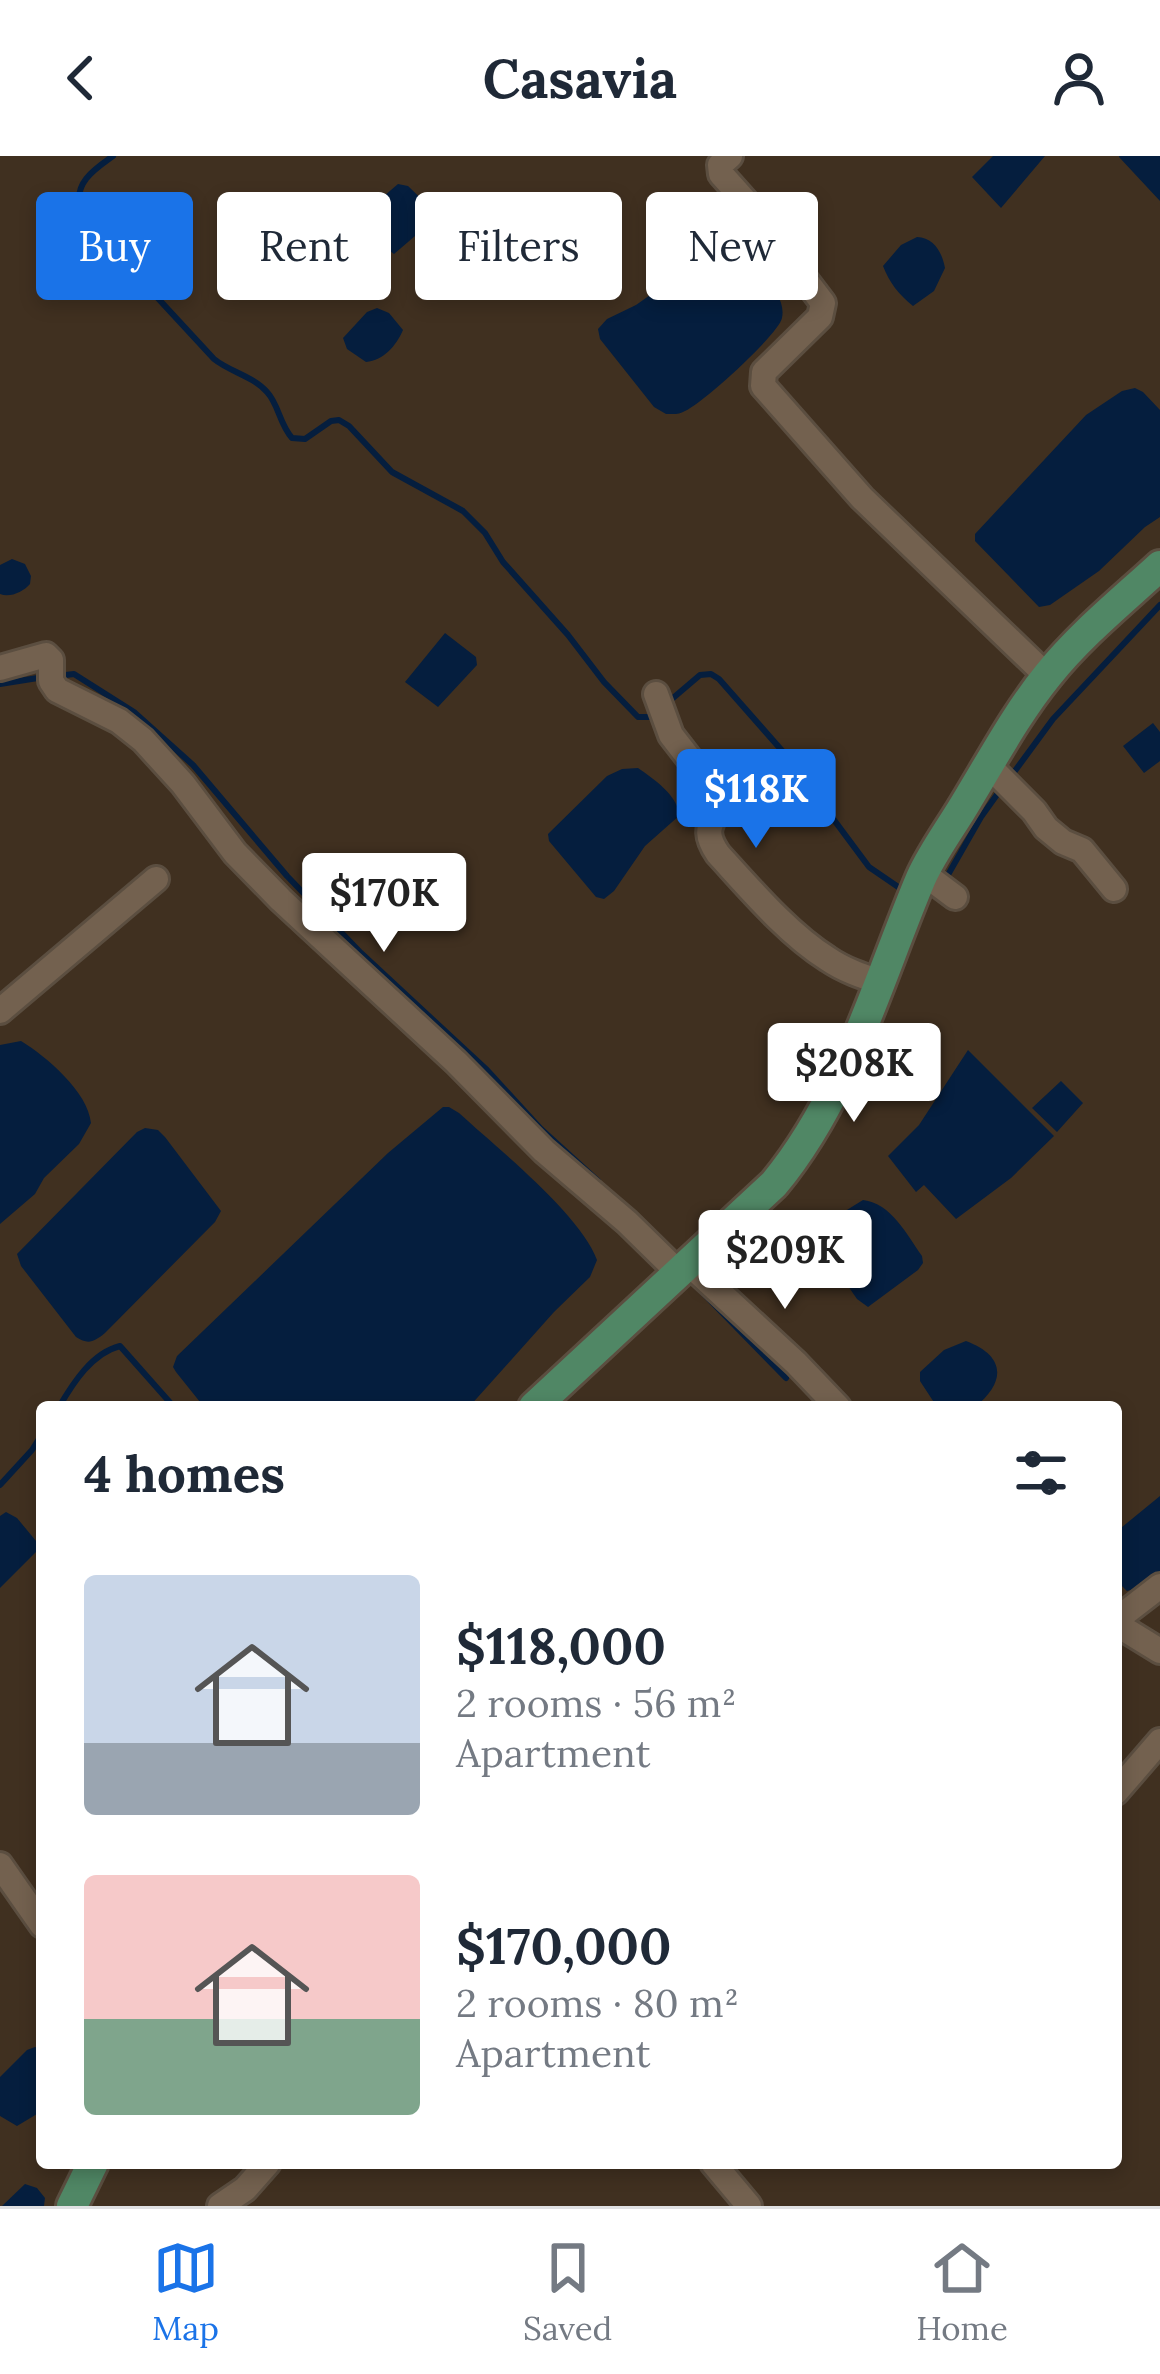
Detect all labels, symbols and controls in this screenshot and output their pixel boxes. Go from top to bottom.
text: Casavia [483,44,677,113]
icon: back [48,45,114,111]
icon: person [1046,45,1112,111]
chip: Buy [36,192,193,300]
chip: Rent [217,192,391,300]
chip: Filters [415,192,622,300]
chip: New [646,192,818,300]
pin: $118K [672,749,840,851]
text: $118K [704,763,808,813]
pin: $170K [300,853,468,955]
text: $170K [329,867,439,917]
pin: $208K [770,1023,938,1125]
text: $208K [795,1037,913,1087]
pin: $209K [701,1210,869,1312]
text: $209K [726,1224,844,1274]
icon: filters [1008,1440,1074,1506]
text: 4 homes [84,1441,285,1506]
text: $118,000 [456,1613,666,1678]
icon: home [180,1623,324,1767]
text: 2 rooms · 56 m² [456,1678,737,1728]
text: Apartment [456,1728,651,1778]
text: $170,000 [456,1913,671,1978]
icon: home [180,1923,324,2067]
text: 2 rooms · 80 m² [456,1978,739,2028]
text: Apartment [456,2028,651,2078]
tab: Map [152,2235,219,2349]
tab: Saved [523,2235,612,2349]
tab: Home [916,2235,1008,2349]

